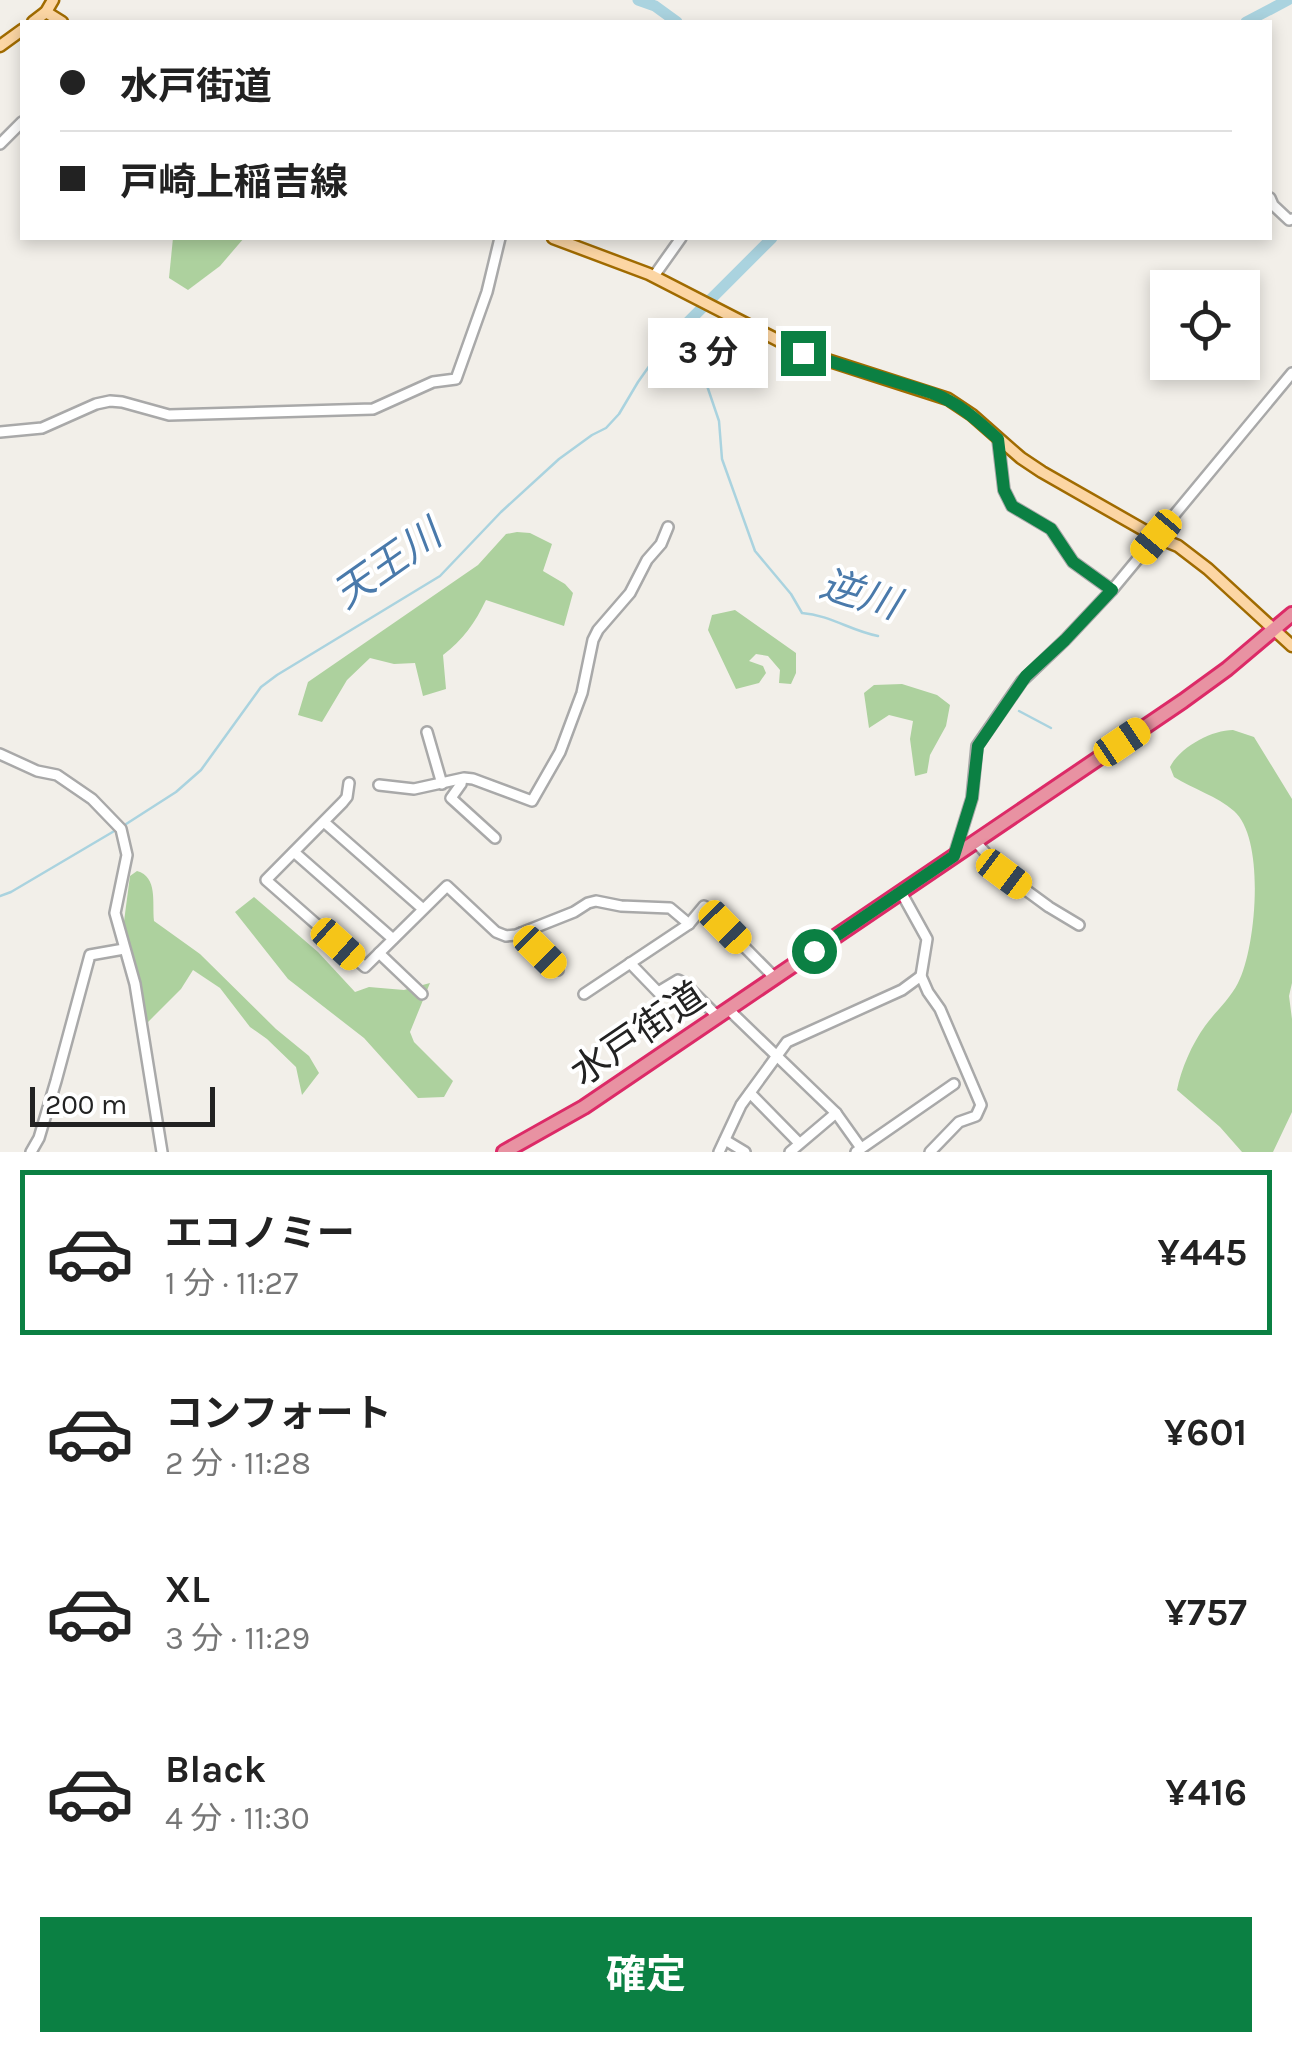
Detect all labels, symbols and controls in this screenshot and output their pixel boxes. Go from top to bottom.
text: 水戸街道 [120,64,272,109]
text: 戸崎上稲吉線 [120,160,348,205]
map controls [1150,270,1260,380]
button: locate [1150,270,1260,380]
callout: 3 分 [648,318,768,388]
route end [781,331,826,376]
text: 3 分 [678,334,738,371]
car [1125,504,1187,570]
water label: 天王川 [324,508,453,618]
water label: 逆川 [815,560,909,629]
car [1089,713,1155,771]
car [971,844,1037,904]
car [693,895,757,959]
car [306,913,370,975]
car [508,920,572,984]
route start [792,929,837,974]
street label: 水戸街道 [562,973,714,1095]
scale bar [30,1082,215,1126]
text: 200 m [45,1088,127,1121]
icon: car [45,1208,135,1298]
text: エコノミー [165,1211,355,1256]
text: ¥445 [1157,1230,1247,1275]
text: 1 分 · 11:27 [165,1265,298,1302]
icon: car [45,1388,135,1478]
text: コンフォート [165,1391,392,1436]
text: ¥601 [1164,1410,1247,1455]
text: 2 分 · 11:28 [165,1445,311,1482]
text: XL [165,1567,210,1612]
icon: car [45,1568,135,1658]
text: ¥757 [1165,1590,1247,1635]
text: 3 分 · 11:29 [165,1620,310,1657]
text: Black [165,1747,266,1792]
icon: car [45,1748,135,1838]
text: ¥416 [1165,1770,1247,1815]
text: 4 分 · 11:30 [165,1800,310,1837]
button: 確定 [40,1917,1252,2032]

